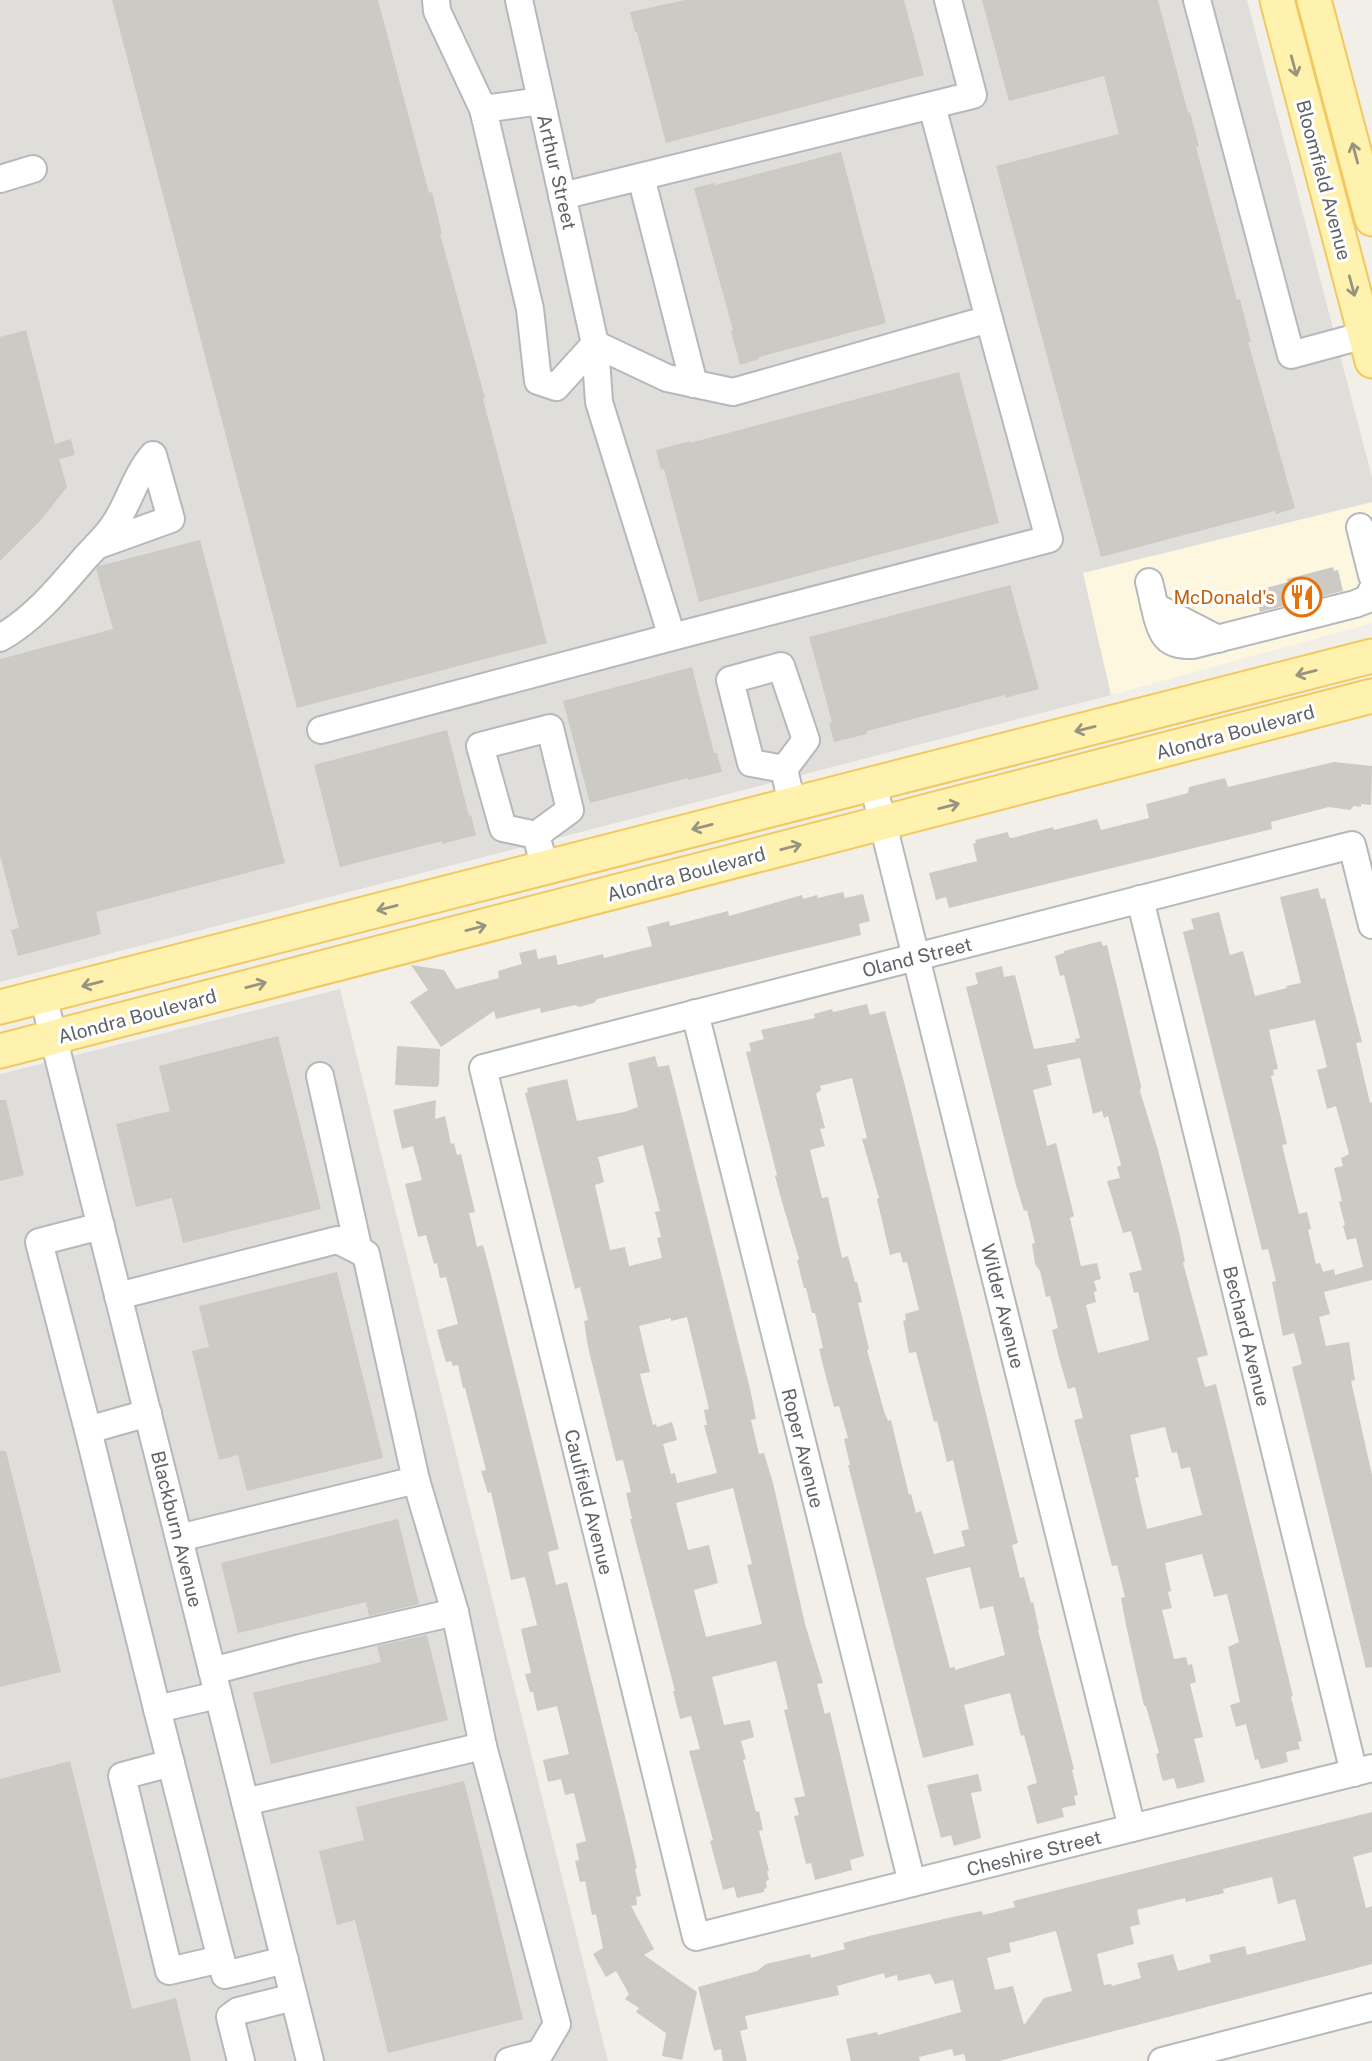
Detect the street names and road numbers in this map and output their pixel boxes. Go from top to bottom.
street label: Bloomfield Avenue [1292,97,1356,263]
street label: Arthur Street [533,112,581,232]
street label: Alondra Boulevard [1153,700,1317,764]
street label: Alondra Boulevard [604,842,768,906]
street label: Oland Street [860,933,974,981]
street label: Alondra Boulevard [55,984,219,1048]
street label: Wilder Avenue [977,1241,1029,1371]
street label: Bechard Avenue [1219,1264,1275,1408]
street label: Roper Avenue [777,1386,829,1510]
street label: Caulfield Avenue [560,1427,618,1577]
street label: Blackburn Avenue [147,1448,207,1610]
street label: Cheshire Street [964,1826,1104,1880]

